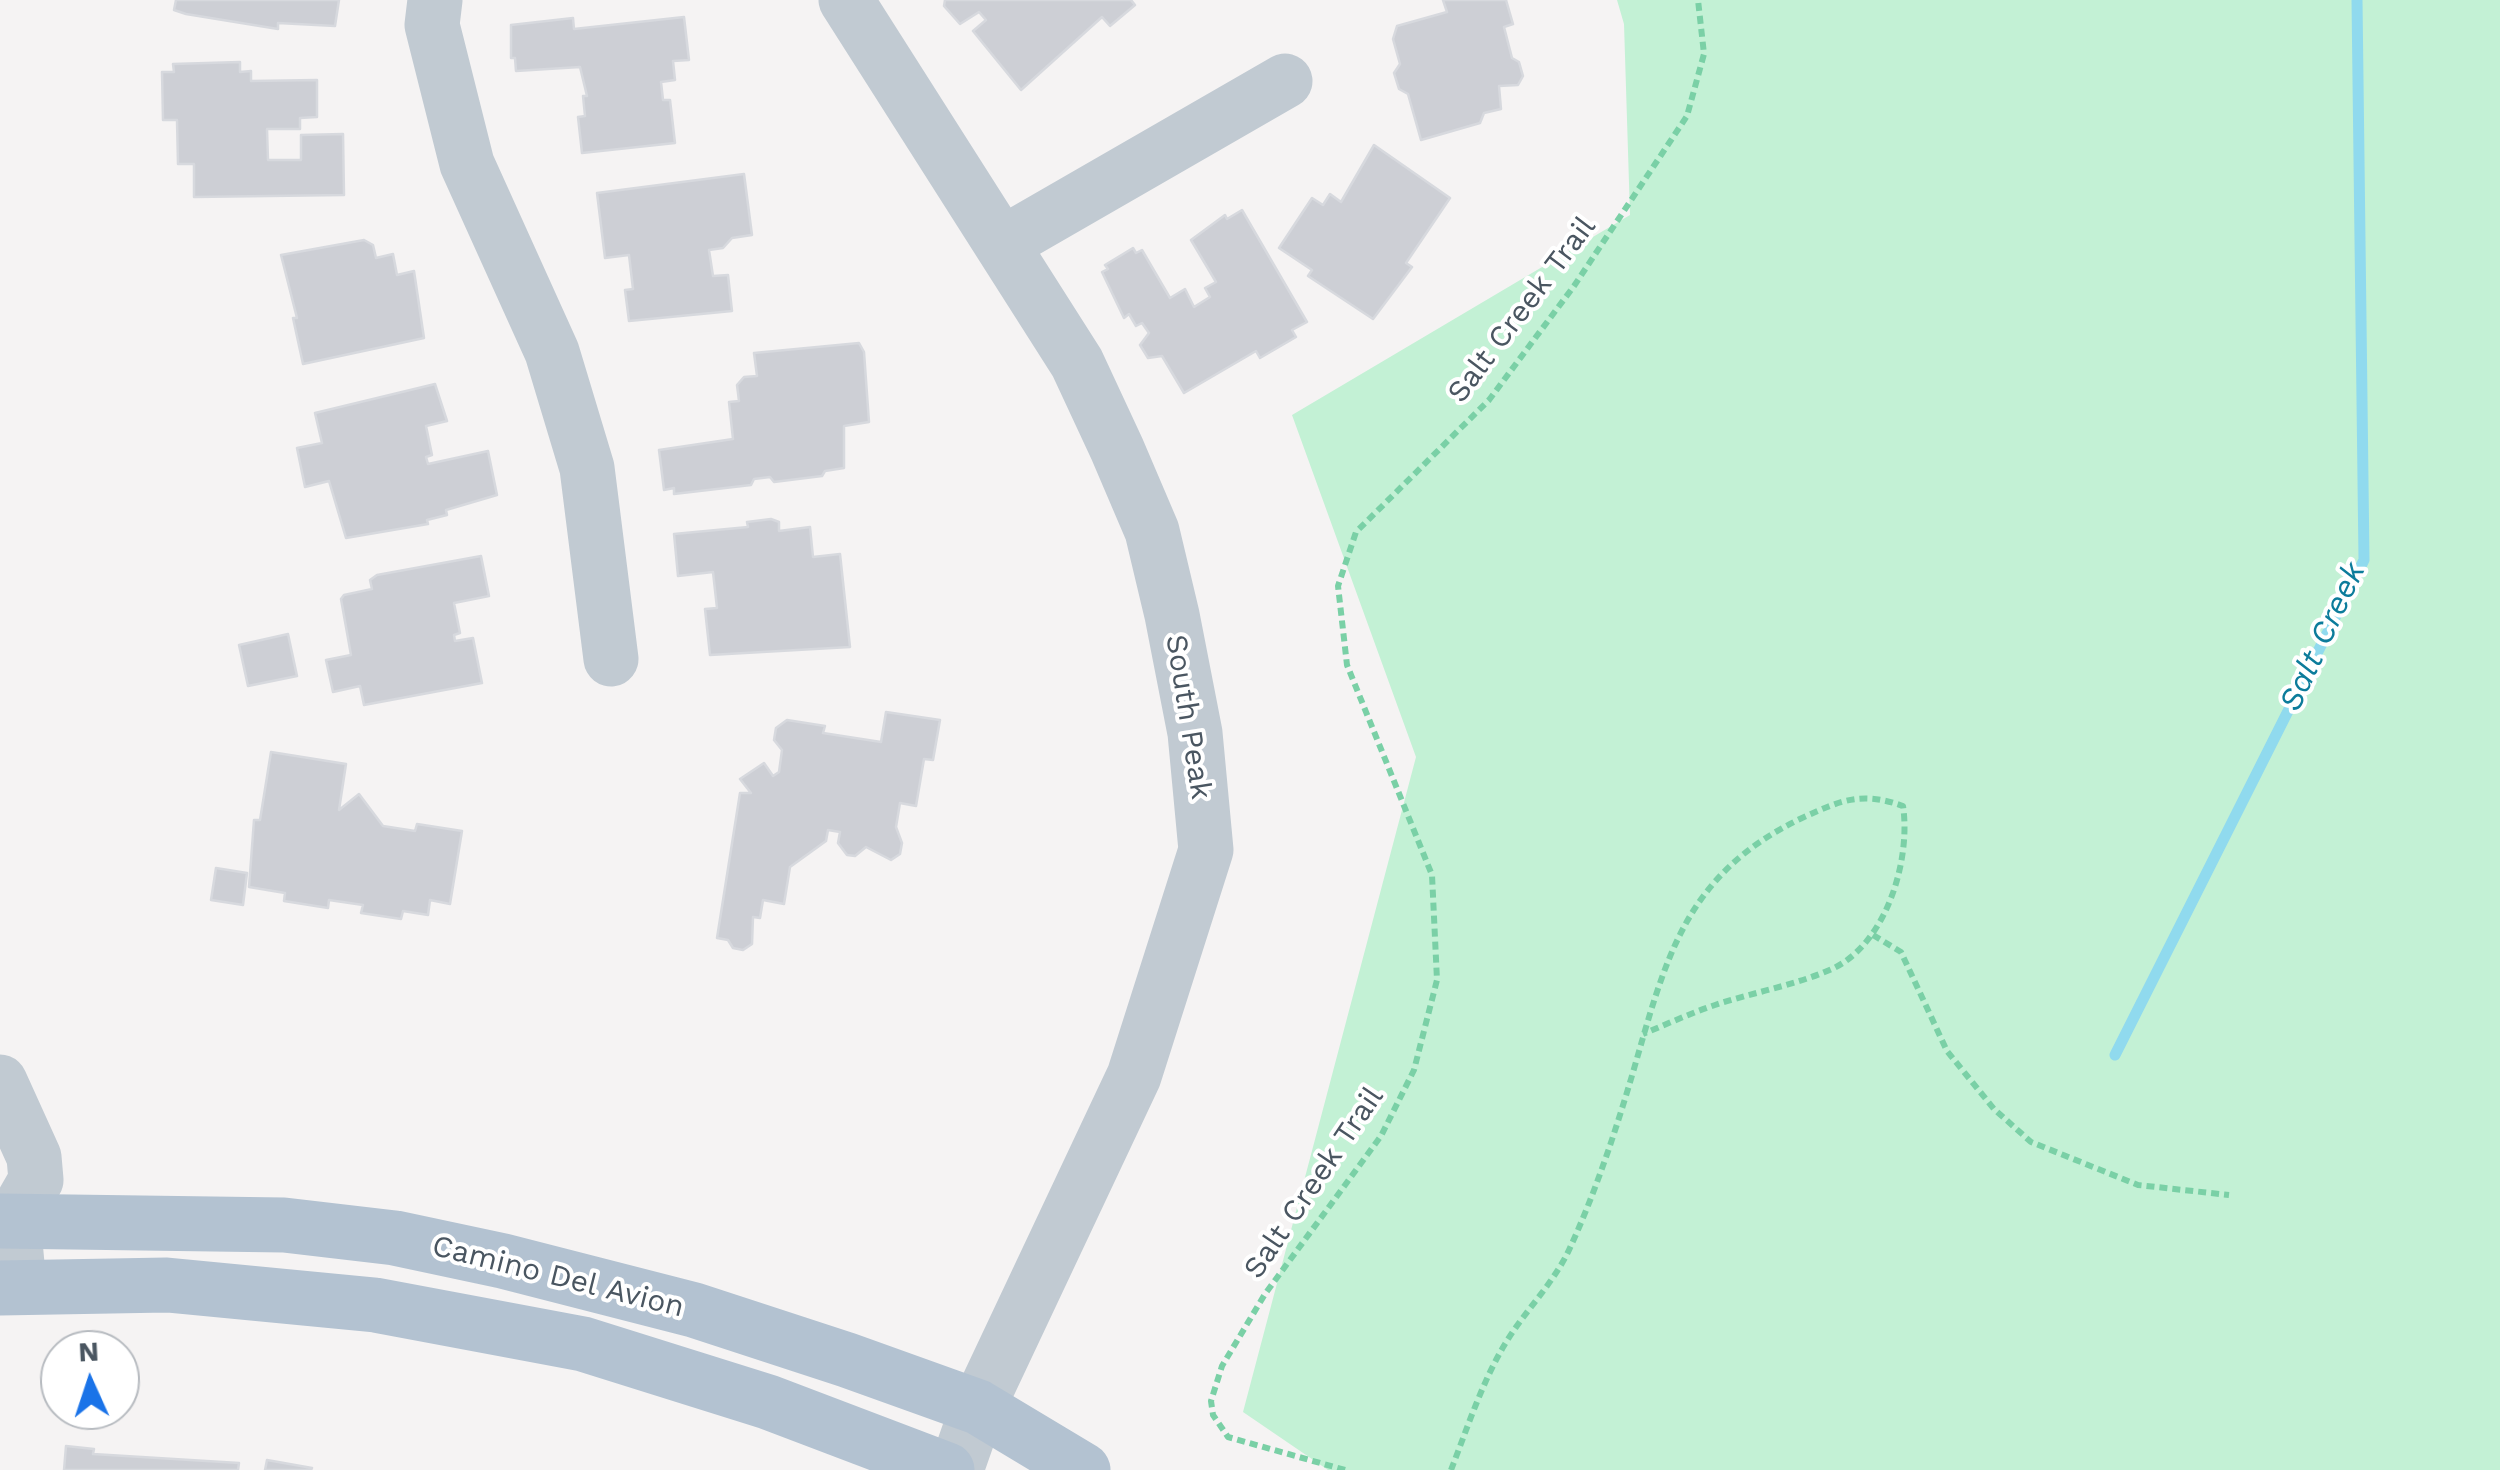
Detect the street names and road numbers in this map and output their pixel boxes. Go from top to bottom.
street label: Salt Creek Trail [1440,210,1604,410]
street label: South Peak [1157,632,1219,802]
street label: Salt Creek Trail [1237,1080,1391,1286]
street label: Camino Del Avion [428,1228,688,1326]

